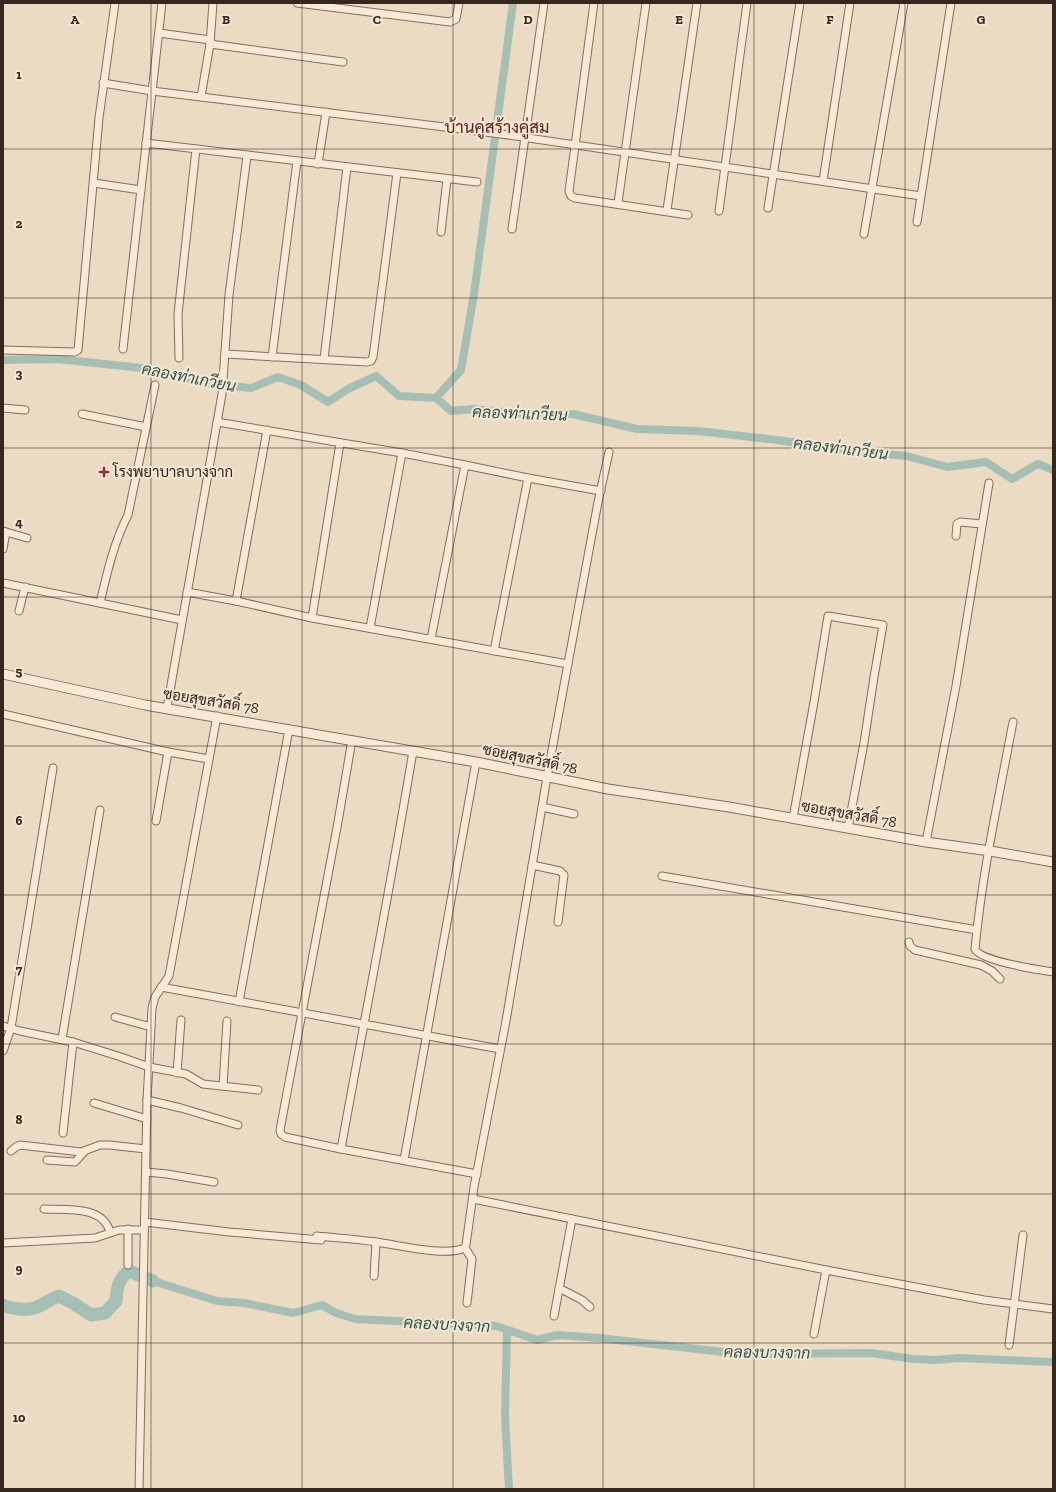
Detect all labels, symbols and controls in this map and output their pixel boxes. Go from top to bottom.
text: A [71,12,80,27]
text: B [222,12,230,27]
text: C [373,12,381,27]
text: D [523,12,533,27]
text: E [675,12,683,27]
text: F [826,12,834,27]
text: G [977,12,986,27]
text: 1 [16,67,22,82]
district label: บ้านคู่สร้างคู่สม [445,117,549,139]
text: 2 [16,216,23,231]
water label: คลองท่าเกวียน [140,357,238,396]
text: 3 [16,366,23,381]
water label: คลองท่าเกวียน [472,400,568,425]
water label: คลองท่าเกวียน [792,431,890,464]
place label: โรงพยาบาลบางจาก [112,462,233,481]
marker: โรงพยาบาลบางจาก [98,466,110,478]
text: 4 [15,515,23,530]
text: 5 [16,664,23,679]
street label: ซอยสุขสวัสดิ์ 78 [161,678,261,719]
street label: ซอยสุขสวัสดิ์ 78 [480,734,581,780]
street label: ซอยสุขสวัสดิ์ 78 [799,791,899,833]
text: 6 [16,813,23,828]
text: 7 [16,962,23,977]
text: 8 [15,1112,23,1127]
text: 9 [16,1261,23,1276]
water label: คลองบางจาก [403,1313,491,1336]
water label: คลองบางจาก [723,1342,811,1363]
text: 10 [13,1410,26,1425]

